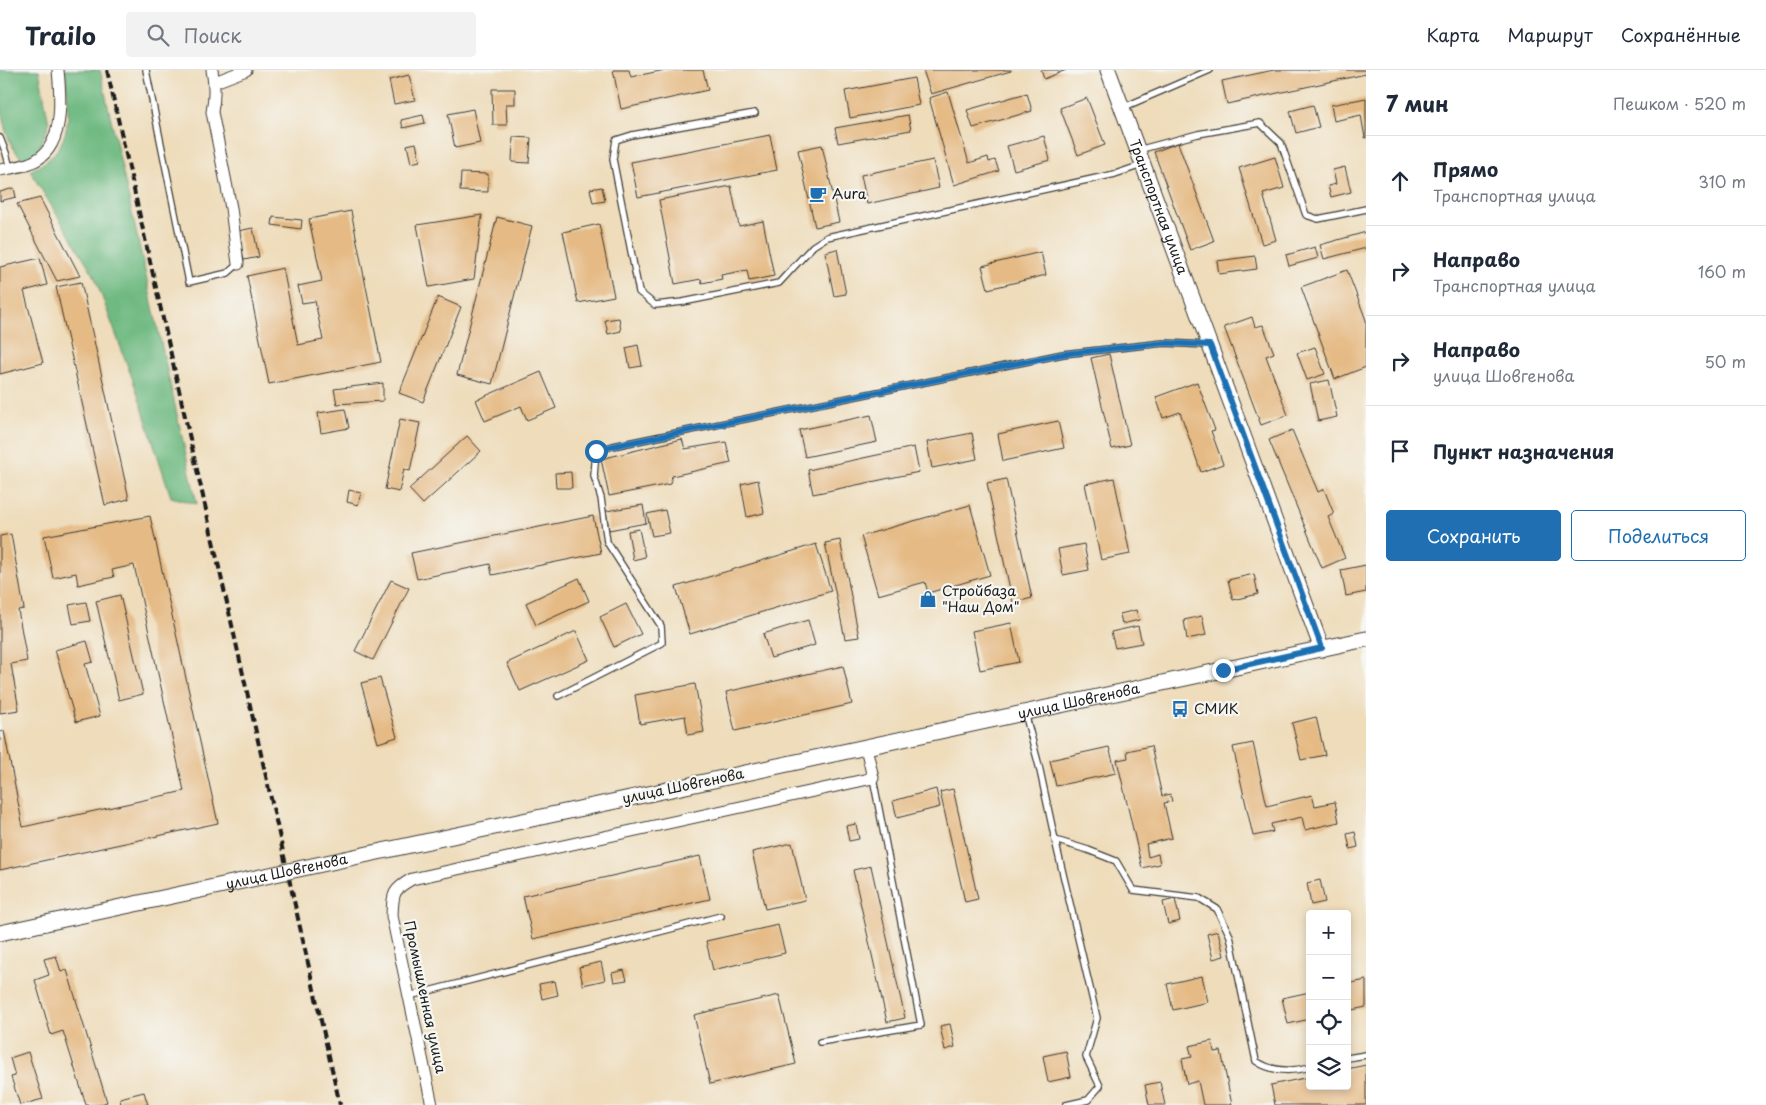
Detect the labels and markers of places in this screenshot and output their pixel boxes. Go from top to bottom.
place label: Aura [832,183,867,204]
cafe icon: Aura [808,184,828,204]
place label: Стройбаза "Наш Дом" [942,580,1019,617]
shop icon: Стройбаза "Наш Дом" [918,589,938,609]
place label: СМИК [1194,698,1239,719]
bus stop icon: СМИК [1170,699,1190,719]

